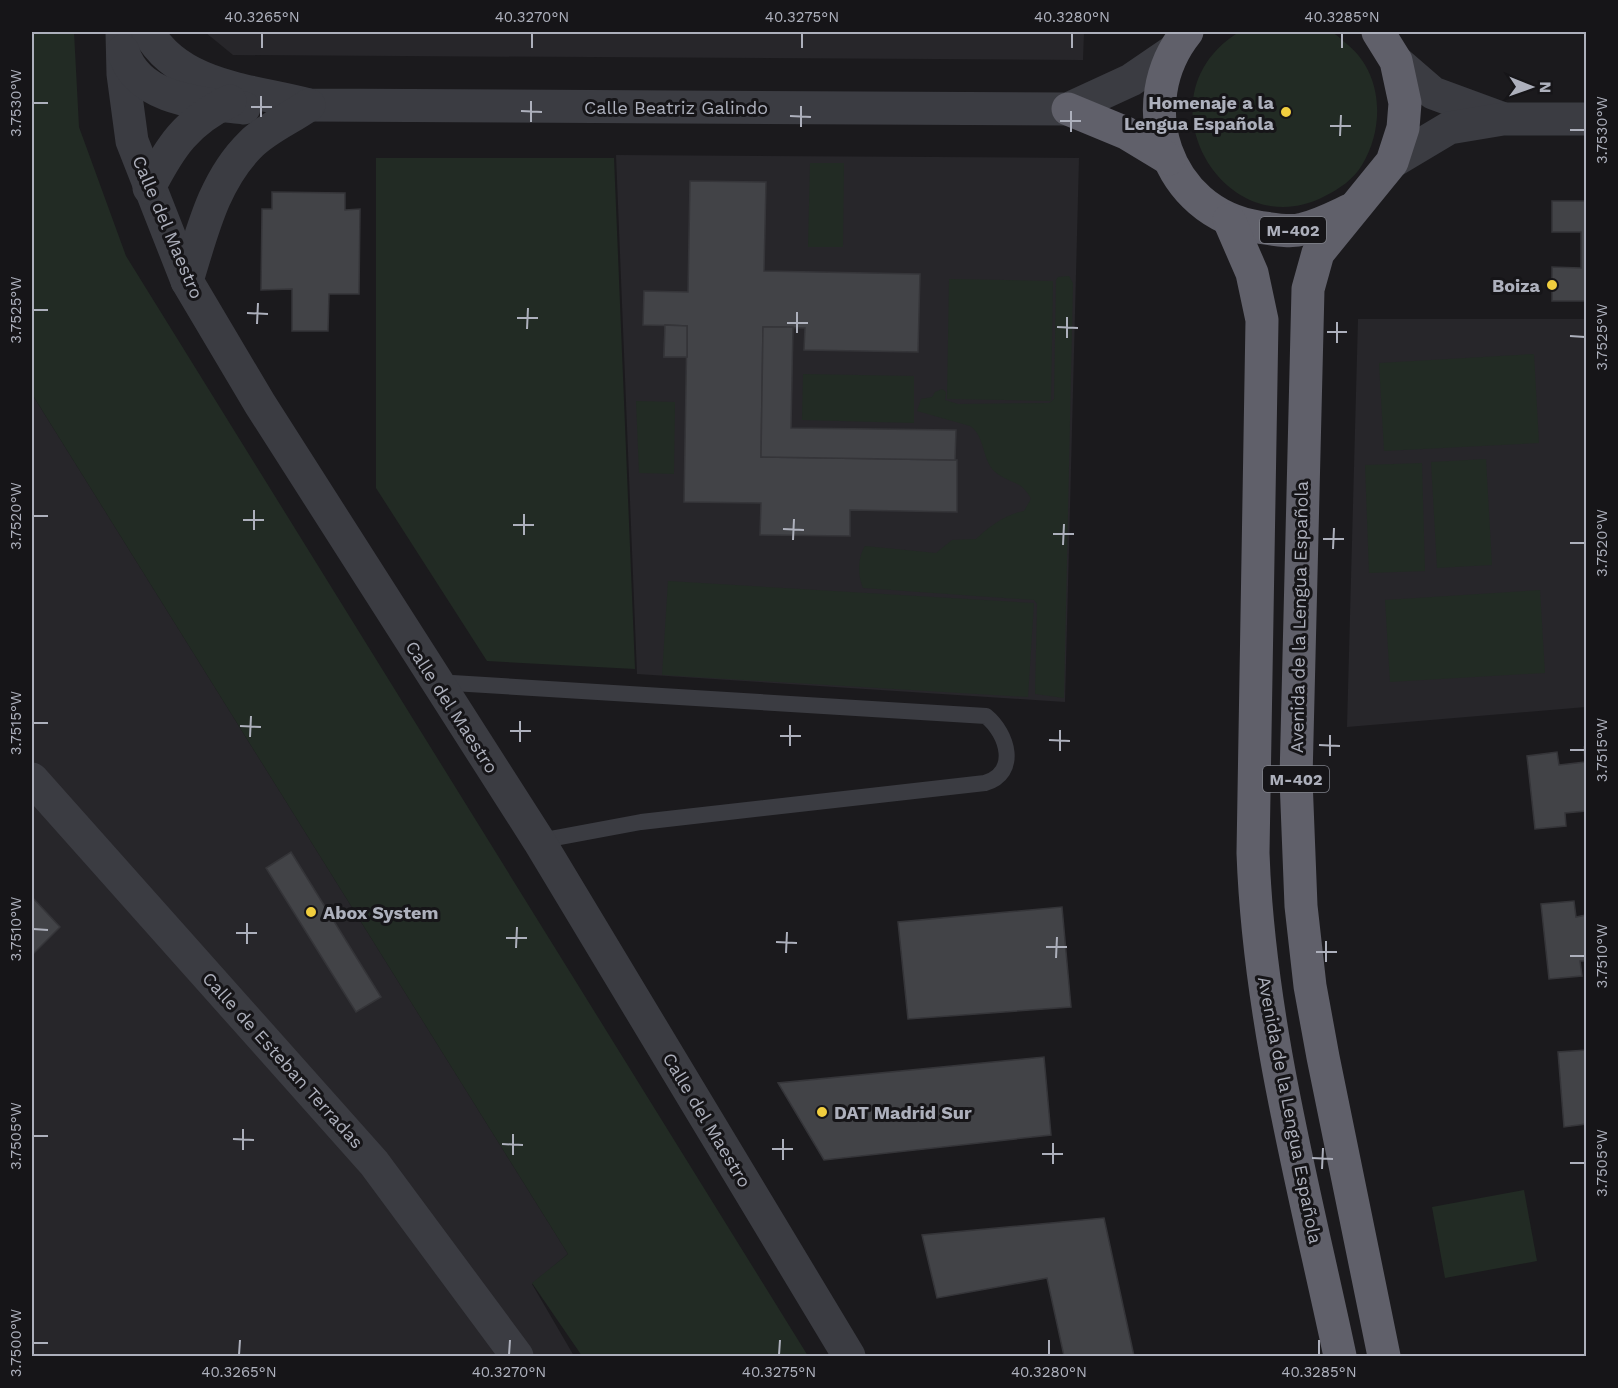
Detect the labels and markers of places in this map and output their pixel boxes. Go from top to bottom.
place label: Homenaje a la Lengua Española [1124,92,1275,134]
marker: Homenaje a la Lengua Española [1279,105,1293,119]
place label: Boiza [1492,275,1541,296]
marker: Boiza [1545,278,1559,292]
place label: Abox System [323,902,438,923]
marker: Abox System [304,905,318,919]
place label: DAT Madrid Sur [834,1102,972,1123]
marker: DAT Madrid Sur [815,1105,829,1119]

